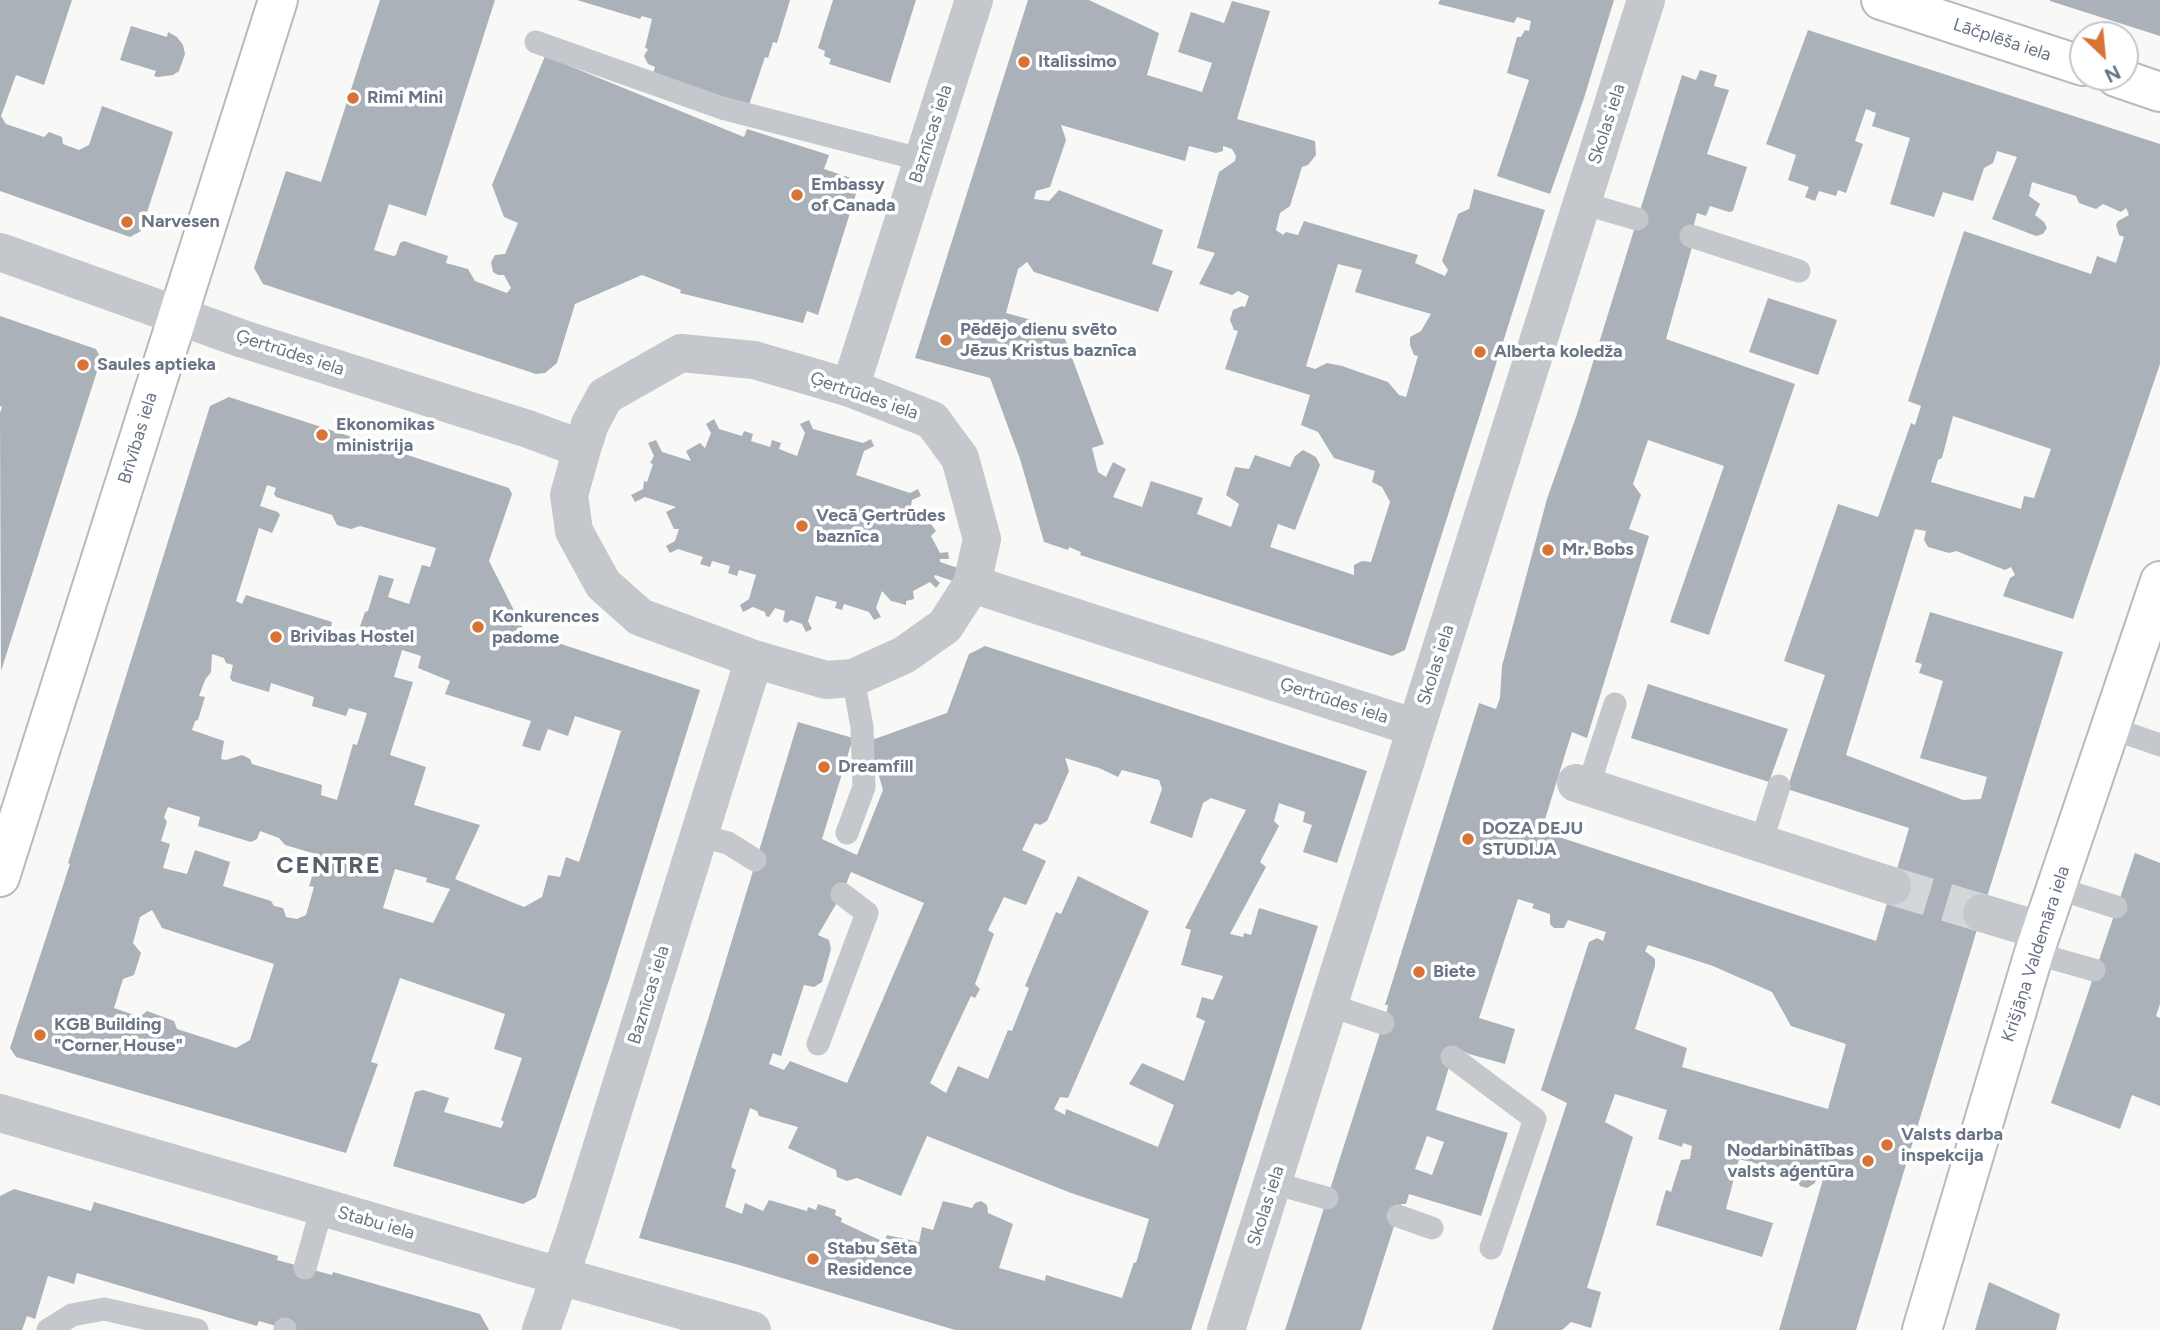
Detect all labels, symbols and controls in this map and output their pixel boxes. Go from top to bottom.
street label: Lāčplēša iela [1950,14,2054,66]
north arrow [2069,21,2139,91]
place label: Italissimo [1038,51,1117,73]
marker: Italissimo [1016,54,1032,70]
text: N [2101,60,2124,87]
street label: Skolas iela [1584,81,1630,167]
street label: Baznīcas iela [905,82,957,186]
place label: Rimi Mini [367,87,443,109]
marker: Rimi Mini [345,90,361,106]
place label: Embassy of Canada [811,174,896,216]
marker: Embassy of Canada [789,187,805,203]
place label: Narvesen [141,211,220,233]
marker: Narvesen [119,214,135,230]
place label: Pēdējo dienu svēto Jēzus Kristus baznīca [960,319,1137,362]
street label: Ģertrūdes iela [233,325,347,381]
marker: Pēdējo dienu svēto Jēzus Kristus baznīca [938,332,954,348]
place label: Alberta koledža [1494,341,1623,363]
marker: Alberta koledža [1472,344,1488,360]
place label: Saules aptieka [97,354,216,376]
marker: Saules aptieka [75,357,91,373]
street label: Ģertrūdes iela [807,367,921,425]
street label: Brīvības iela [114,390,162,486]
place label: Ekonomikas ministrija [336,414,435,457]
marker: Ekonomikas ministrija [314,427,330,443]
place label: Vecā Ģertrūdes baznīca [816,505,945,548]
marker: Vecā Ģertrūdes baznīca [794,518,810,534]
place label: Mr. Bobs [1562,539,1634,561]
marker: Mr. Bobs [1540,542,1556,558]
place label: Konkurences padome [492,606,599,648]
marker: Konkurences padome [470,619,486,635]
street label: Skolas iela [1413,622,1459,708]
place label: Brivibas Hostel [290,626,414,648]
marker: Brivibas Hostel [268,629,284,645]
street label: Ģertrūdes iela [1277,673,1391,729]
place label: Dreamfill [838,756,913,778]
marker: Dreamfill [816,759,832,775]
place label: DOZA DEJU STUDIJA [1482,818,1583,860]
marker: DOZA DEJU STUDIJA [1460,831,1476,847]
district label: CENTRE [277,852,381,880]
street label: Krišjāņa Valdemāra iela [1997,863,2075,1045]
street label: Baznīcas iela [624,943,674,1047]
place label: Biete [1433,961,1476,983]
marker: Biete [1411,964,1427,980]
place label: KGB Building "Corner House" [54,1014,183,1056]
marker: KGB Building "Corner House" [32,1027,48,1043]
place label: Valsts darba inspekcija [1901,1124,2003,1166]
marker: Valsts darba inspekcija [1879,1137,1895,1153]
place label: Nodarbinātības valsts aģentūra [1727,1140,1854,1182]
marker: Nodarbinātības valsts aģentūra [1860,1153,1876,1169]
street label: Skolas iela [1243,1163,1289,1249]
street label: Stabu iela [335,1202,417,1244]
place label: Stabu Sēta Residence [827,1238,917,1280]
marker: Stabu Sēta Residence [805,1251,821,1267]

